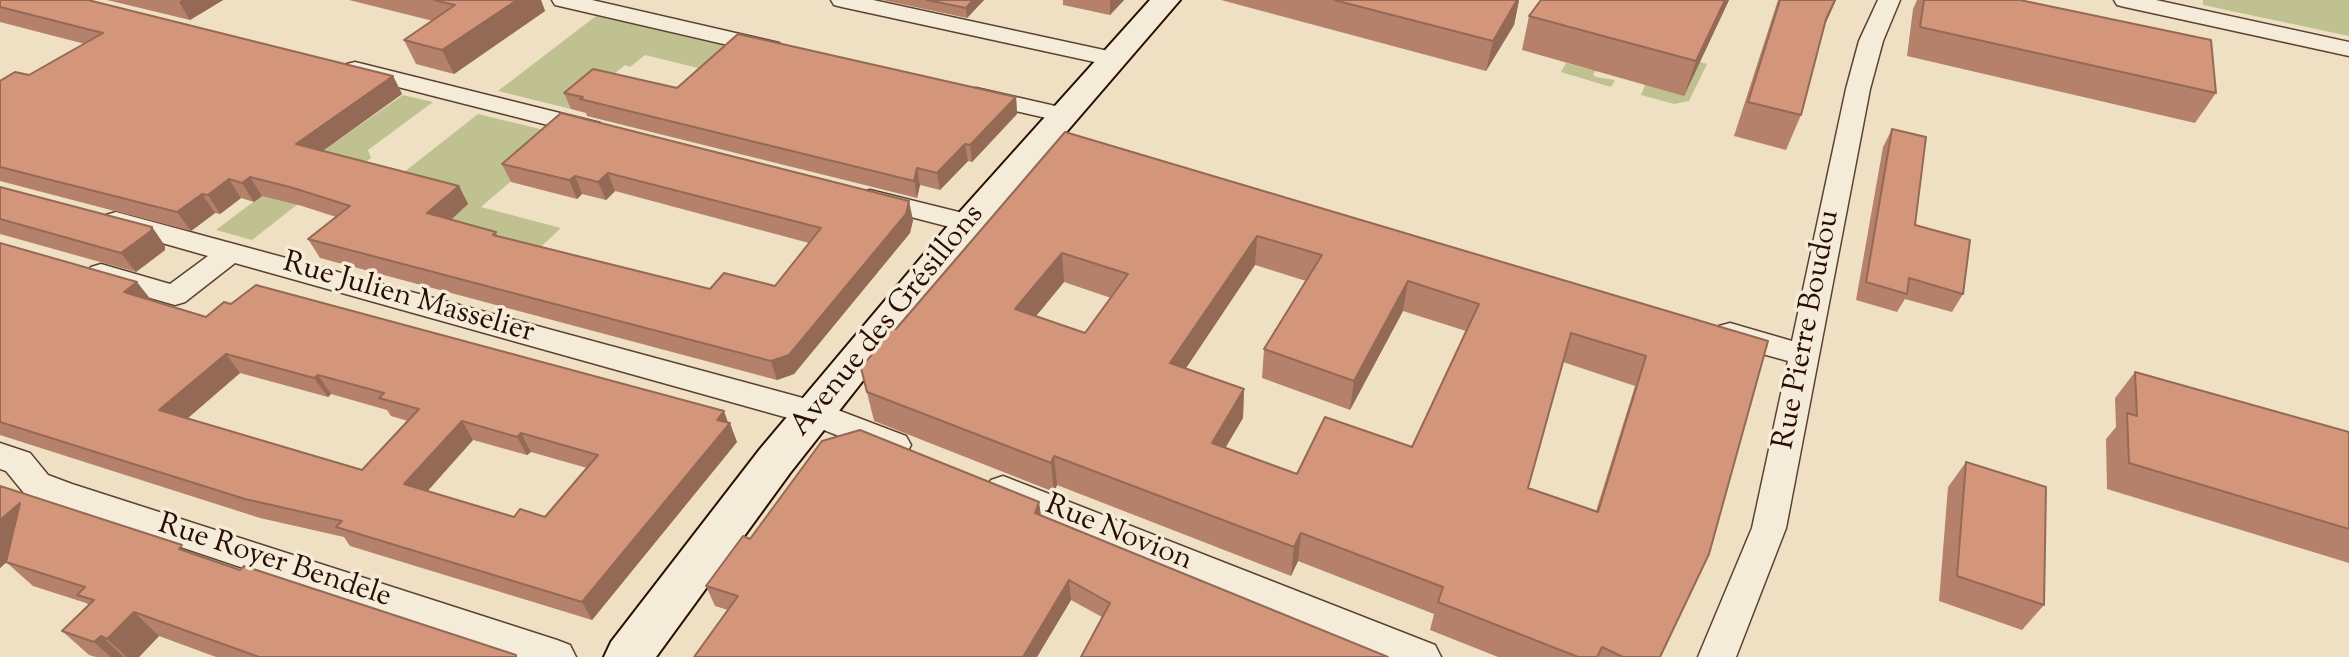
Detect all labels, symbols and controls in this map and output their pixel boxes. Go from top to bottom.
street label: Avenue des Grésillons [784,199,994,445]
street label: Rue Pierre Boudou [1768,207,1850,453]
street label: Rue Julien Masselier [278,247,538,353]
street label: Rue Novion [1039,489,1197,581]
street label: Rue Royer Bendele [153,508,395,618]

